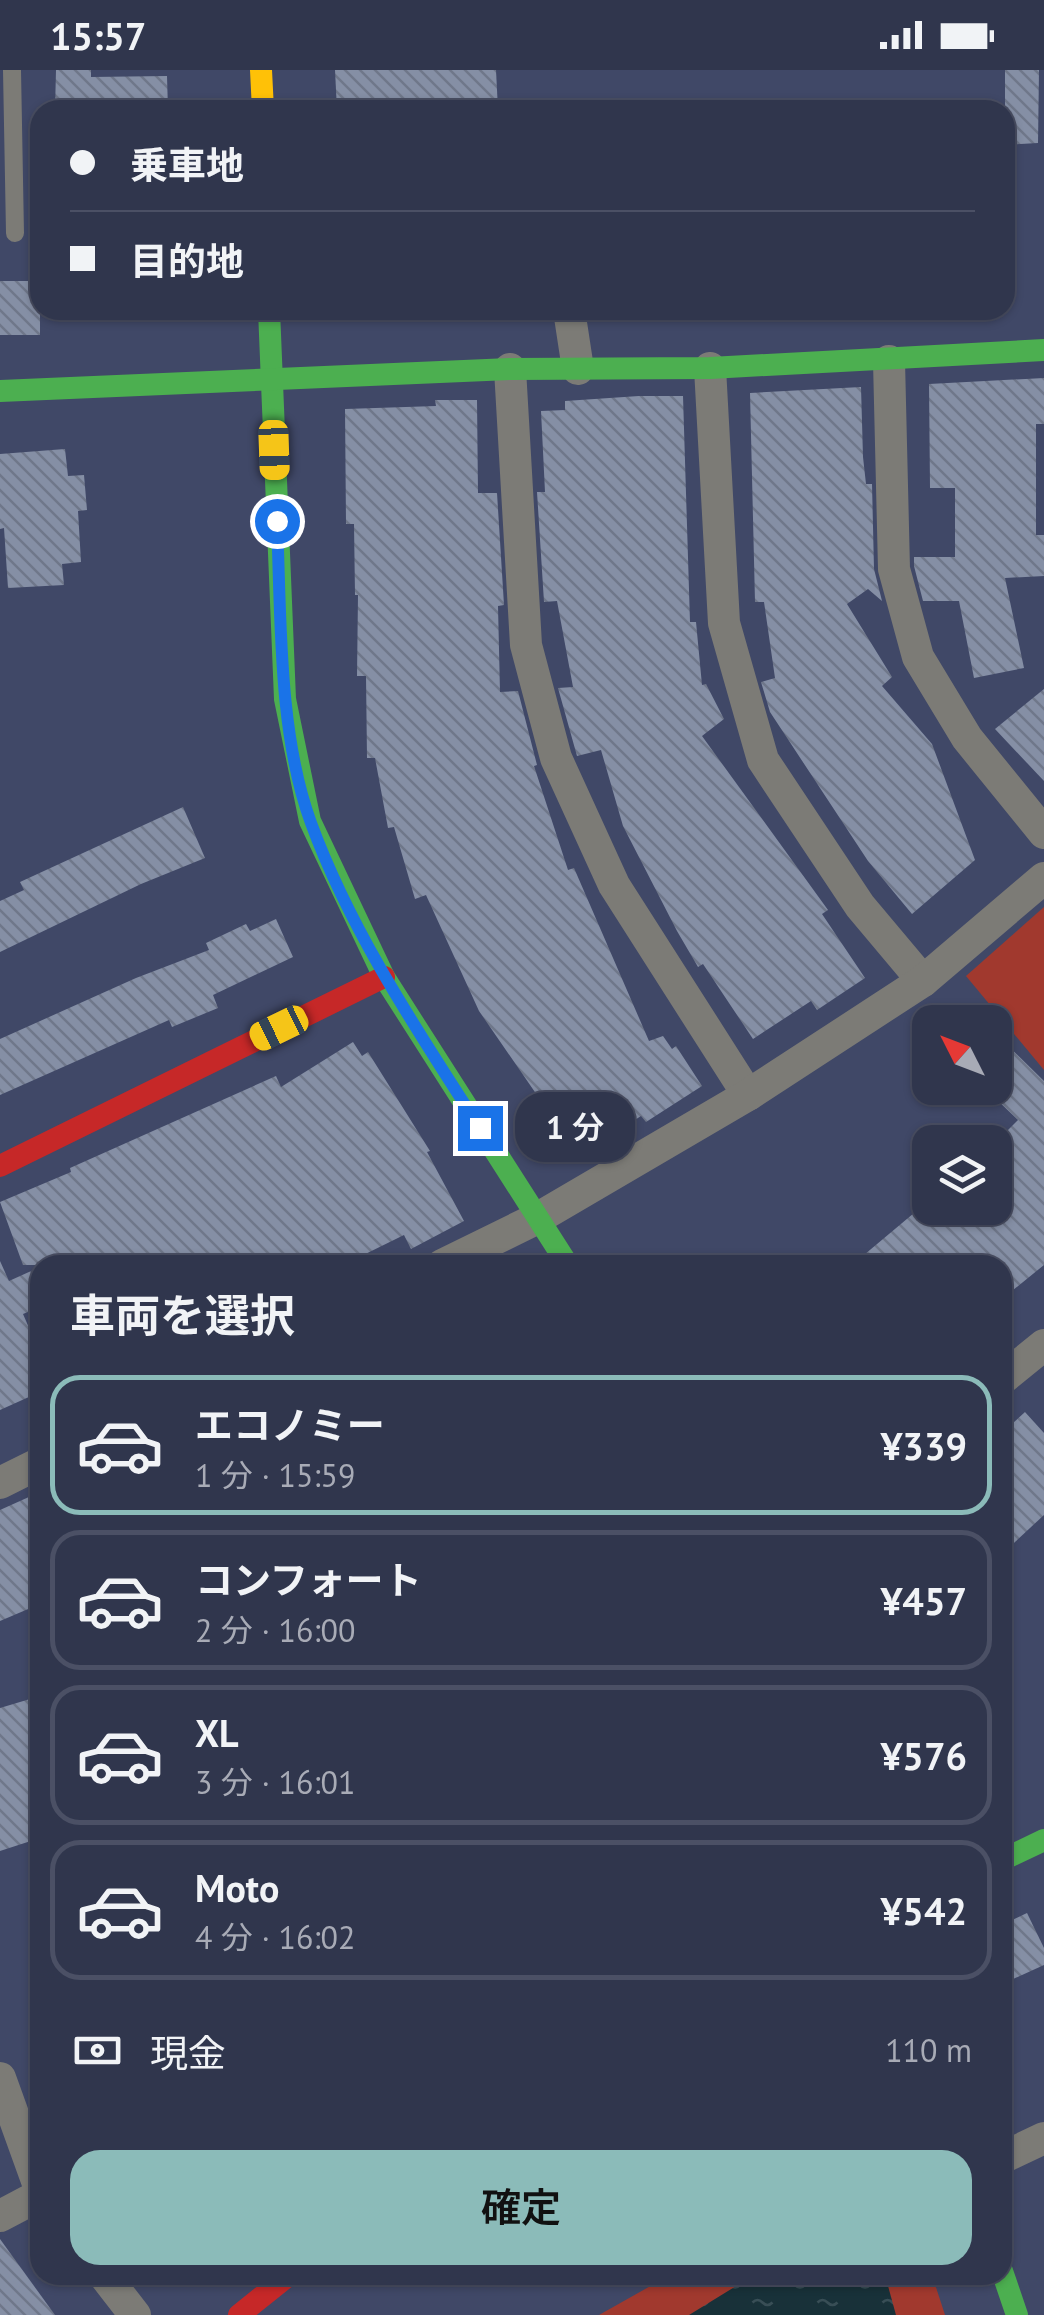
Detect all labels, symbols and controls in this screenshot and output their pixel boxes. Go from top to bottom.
text: 15:57 [50,11,146,60]
text: 乗車地 [130,140,244,189]
text: 目的地 [130,236,244,285]
car [258,419,290,481]
route start [255,499,300,544]
car [245,1001,313,1055]
north arrow [912,1005,1012,1105]
map controls [912,1005,1012,1225]
callout: 1 分 [515,1093,635,1163]
route end [458,1106,503,1151]
text: 1 分 [546,1106,604,1148]
button: layers [912,1125,1012,1225]
text: 車両を選択 [70,1286,295,1344]
icon: car [75,1400,165,1490]
text: エコノミー [195,1400,385,1449]
text: ¥339 [881,1421,967,1470]
text: 1 分 · 15:59 [195,1454,355,1496]
icon: car [75,1555,165,1645]
text: コンフォート [195,1555,422,1604]
text: ¥457 [881,1576,967,1625]
text: 2 分 · 16:00 [195,1609,355,1651]
text: XL [195,1708,239,1757]
icon: car [75,1710,165,1800]
text: ¥576 [881,1731,967,1780]
text: 3 分 · 16:01 [195,1761,355,1803]
text: Moto [195,1863,279,1912]
icon: car [75,1865,165,1955]
text: ¥542 [881,1886,967,1935]
text: 4 分 · 16:02 [195,1916,355,1958]
icon: cash [70,2023,125,2078]
text: 現金 [150,2028,226,2077]
text: 110 m [885,2029,972,2071]
button: 確定 [70,2150,972,2265]

